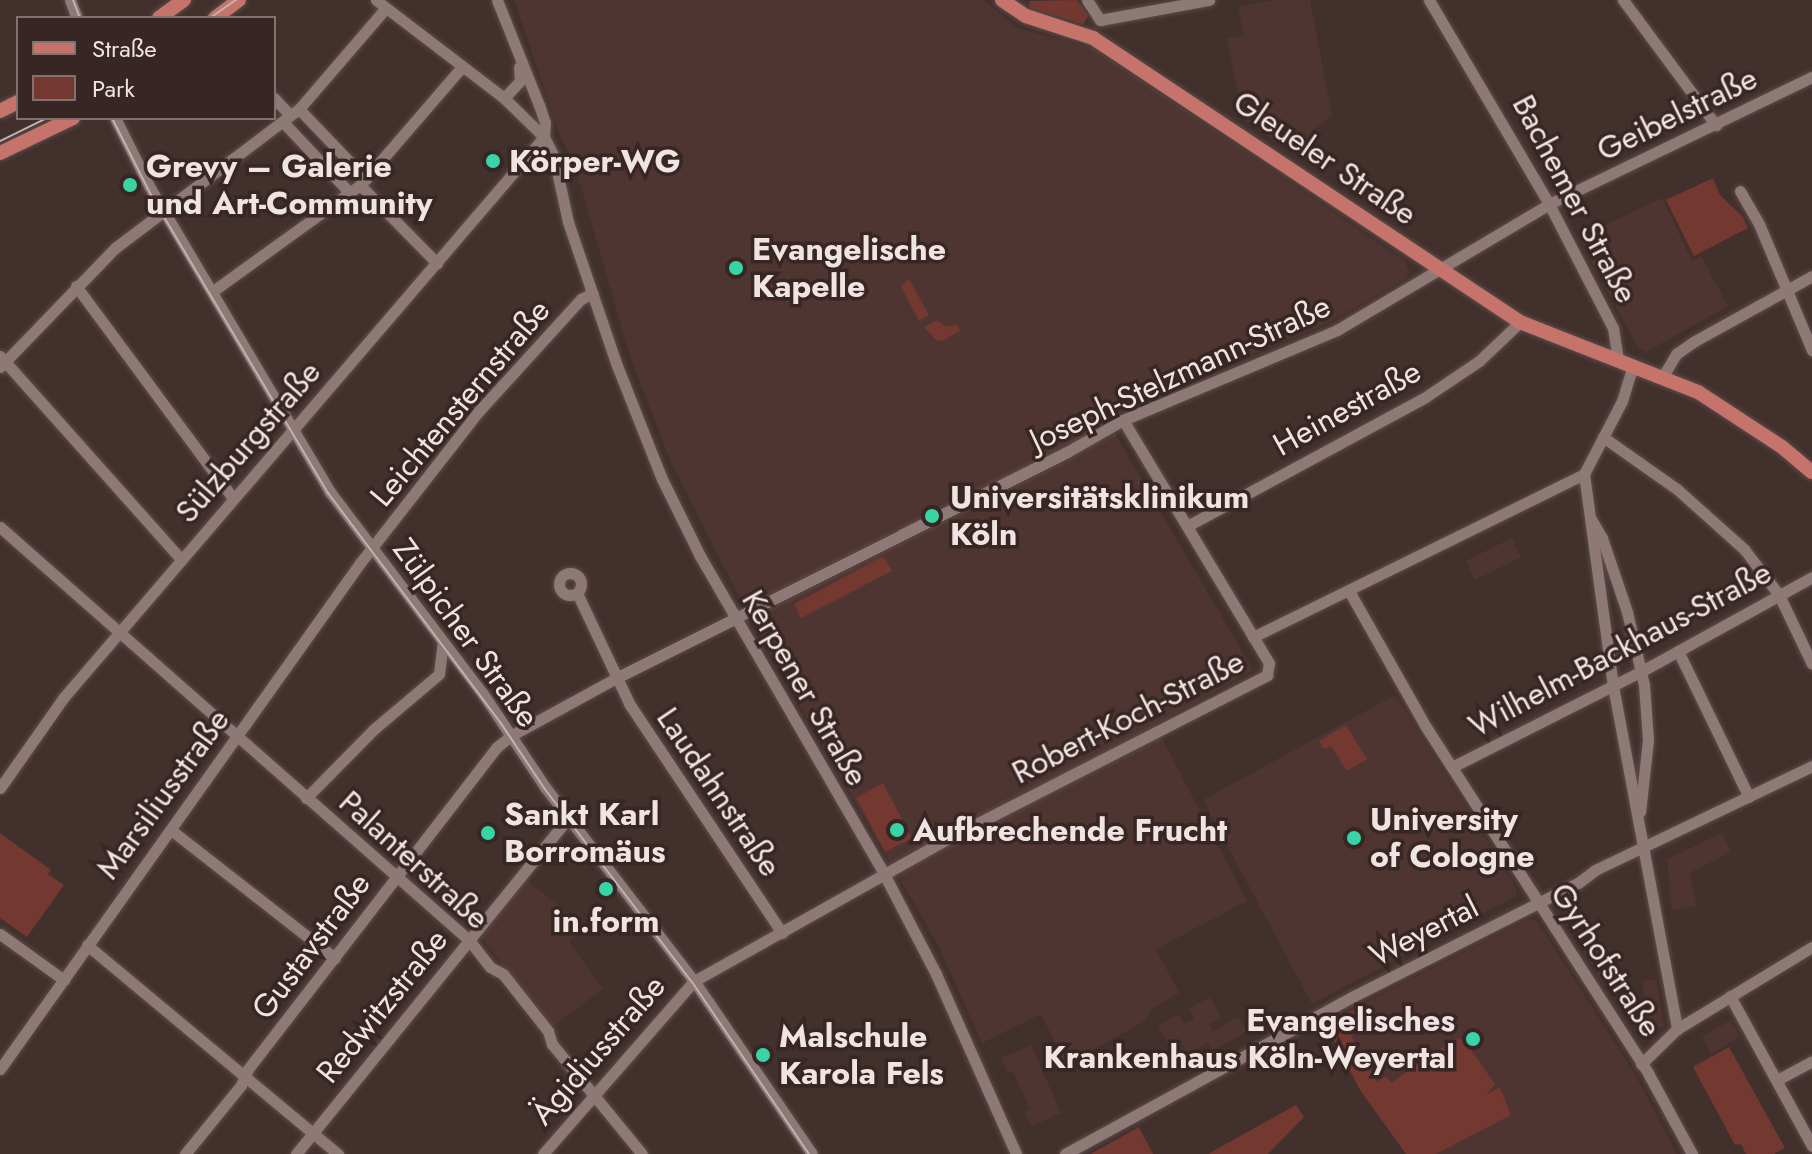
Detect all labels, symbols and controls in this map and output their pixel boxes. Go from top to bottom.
legend [16,16,276,120]
text: Straße [92,31,157,66]
street label: Geibelstraße [1591,59,1763,169]
text: Park [92,71,135,106]
street label: Gleueler Straße [1226,83,1424,233]
street label: Bachemer Straße [1504,88,1646,310]
place label: Körper-WG [509,142,680,180]
place label: Grevy – Galerie und Art-Community [146,148,432,223]
marker: Körper-WG [484,152,502,170]
marker: Grevy – Galerie und Art-Community [121,176,139,194]
place label: Evangelische Kapelle [752,231,946,306]
marker: Evangelische Kapelle [727,259,745,277]
street label: Joseph-Stelzmann-Straße [1024,287,1336,459]
street label: Leichtensternstraße [362,292,558,514]
street label: Heinestraße [1267,352,1427,464]
street label: Sülzburgstraße [167,353,329,531]
place label: Universitätsklinikum Köln [950,479,1249,554]
marker: Universitätsklinikum Köln [921,505,943,527]
street label: Zülpicher Straße [385,531,547,735]
street label: Wilhelm-Backhaus-Straße [1462,553,1778,745]
street label: Kerpener Straße [734,583,876,793]
street label: Robert-Koch-Straße [1006,642,1250,792]
street label: Laudahnstraße [648,700,790,884]
street label: Marsiliusstraße [89,702,237,886]
street label: Palanterstraße [331,783,497,937]
place label: Sankt Karl Borromäus [504,796,665,871]
place label: University of Cologne [1370,801,1535,876]
place label: Aufbrechende Frucht [913,811,1227,849]
marker: Aufbrechende Frucht [888,821,906,839]
marker: Sankt Karl Borromäus [479,824,497,842]
marker: University of Cologne [1345,829,1363,847]
street label: Gustavstraße [244,865,378,1027]
street label: Gyrhofstraße [1542,876,1670,1044]
marker: in.form [597,880,615,898]
street label: Weyertal [1363,887,1485,975]
place label: in.form [553,902,659,940]
street label: Redwitzstraße [308,921,456,1091]
street label: Ägidiusstraße [523,967,673,1133]
place label: Evangelisches Krankenhaus Köln-Weyertal [1044,1002,1455,1077]
place label: Malschule Karola Fels [779,1018,944,1093]
marker: Evangelisches Krankenhaus Köln-Weyertal [1462,1028,1484,1050]
marker: Malschule Karola Fels [754,1046,772,1064]

